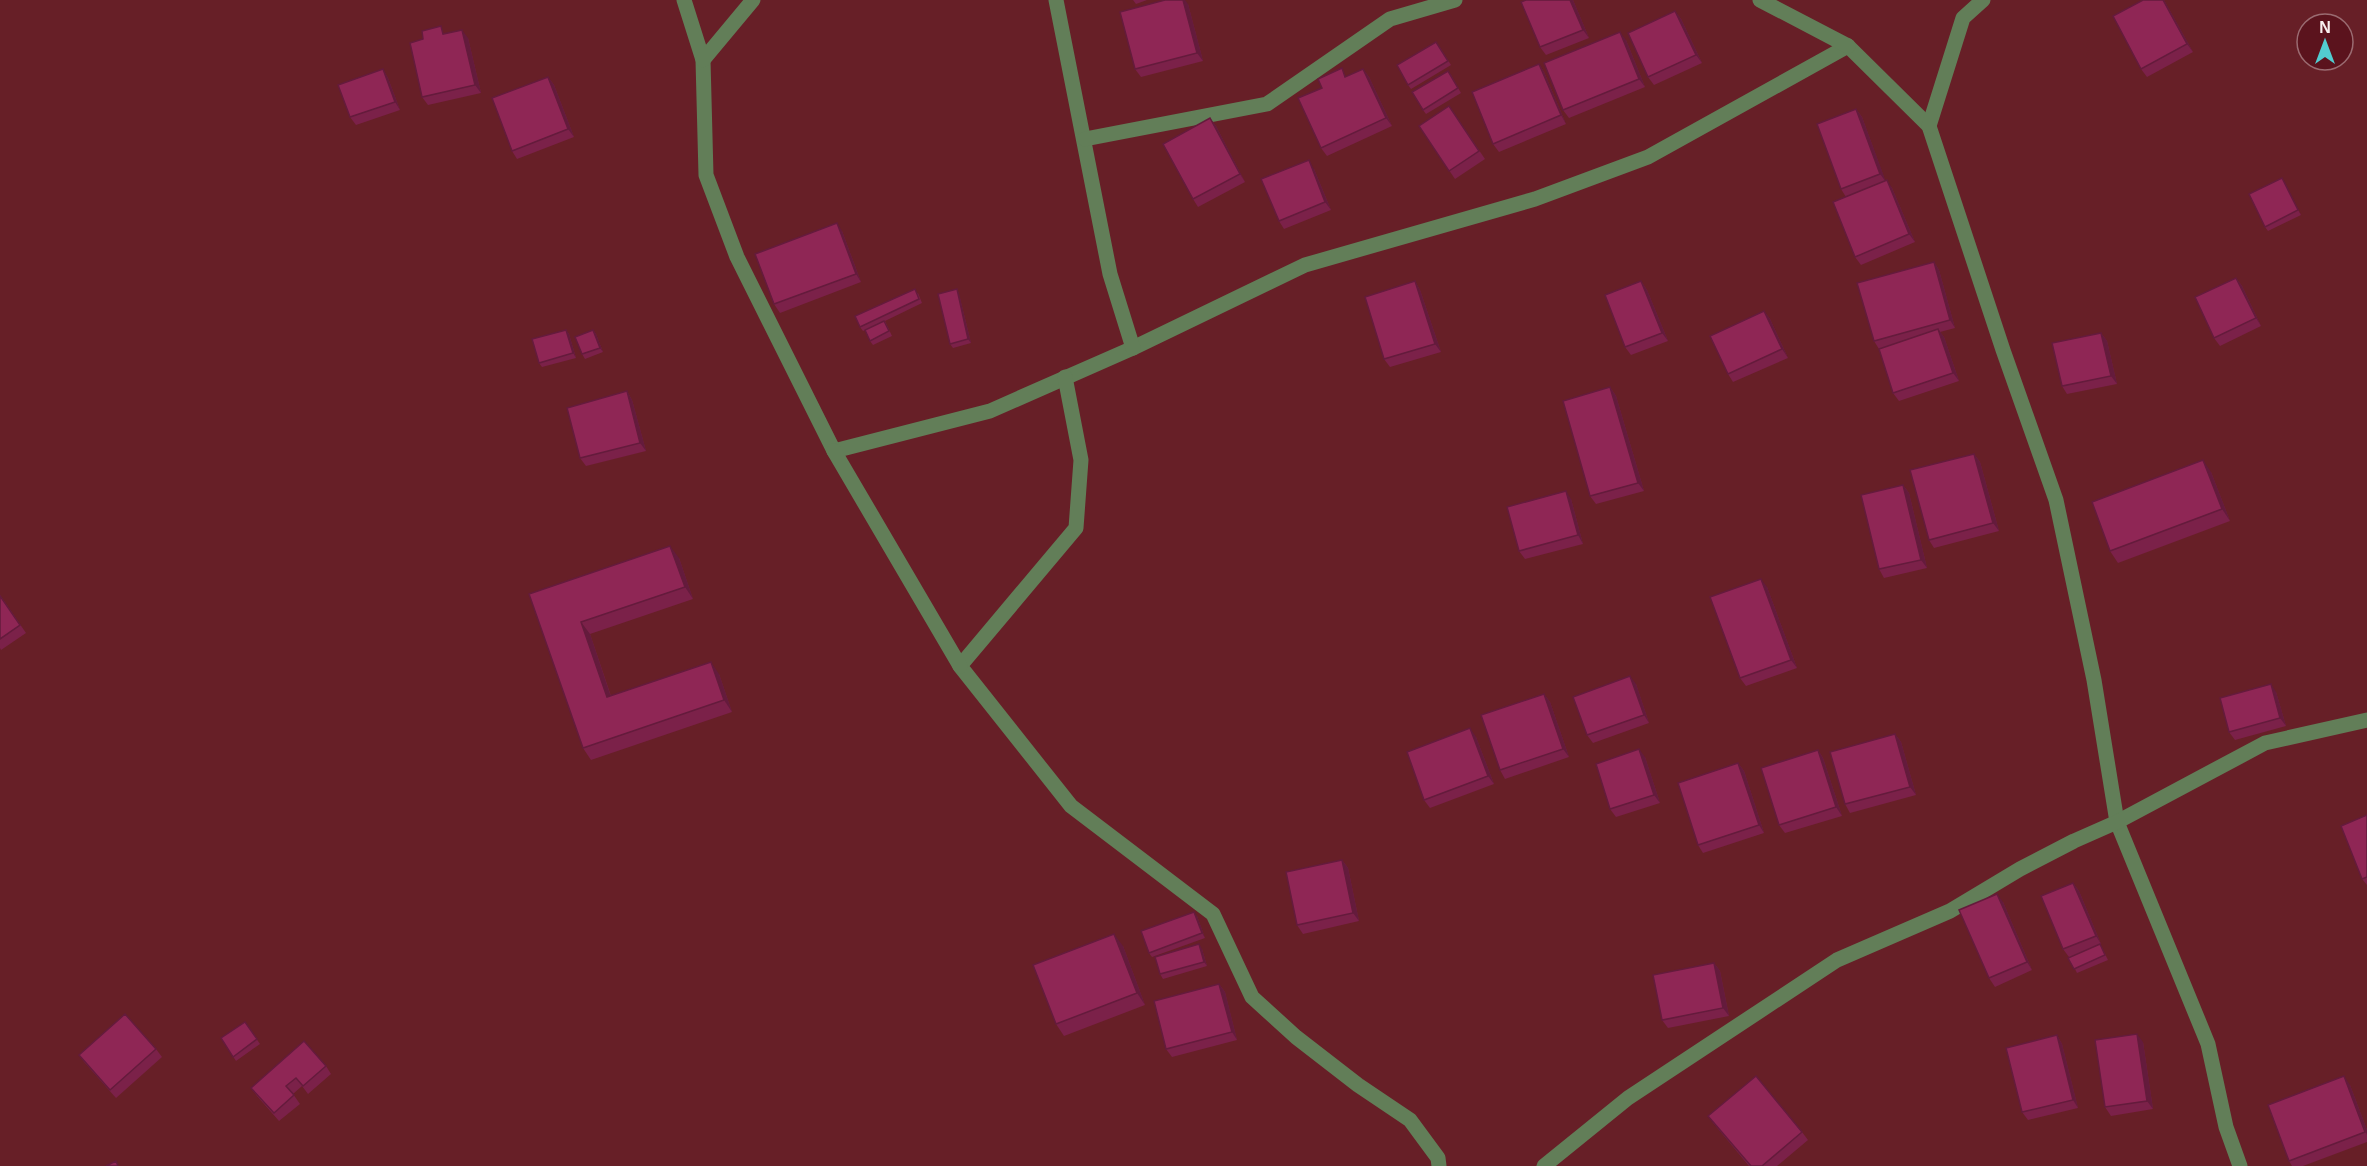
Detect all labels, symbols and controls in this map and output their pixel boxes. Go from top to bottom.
north arrow [2295,12,2355,72]
text: N [2319,19,2331,36]

